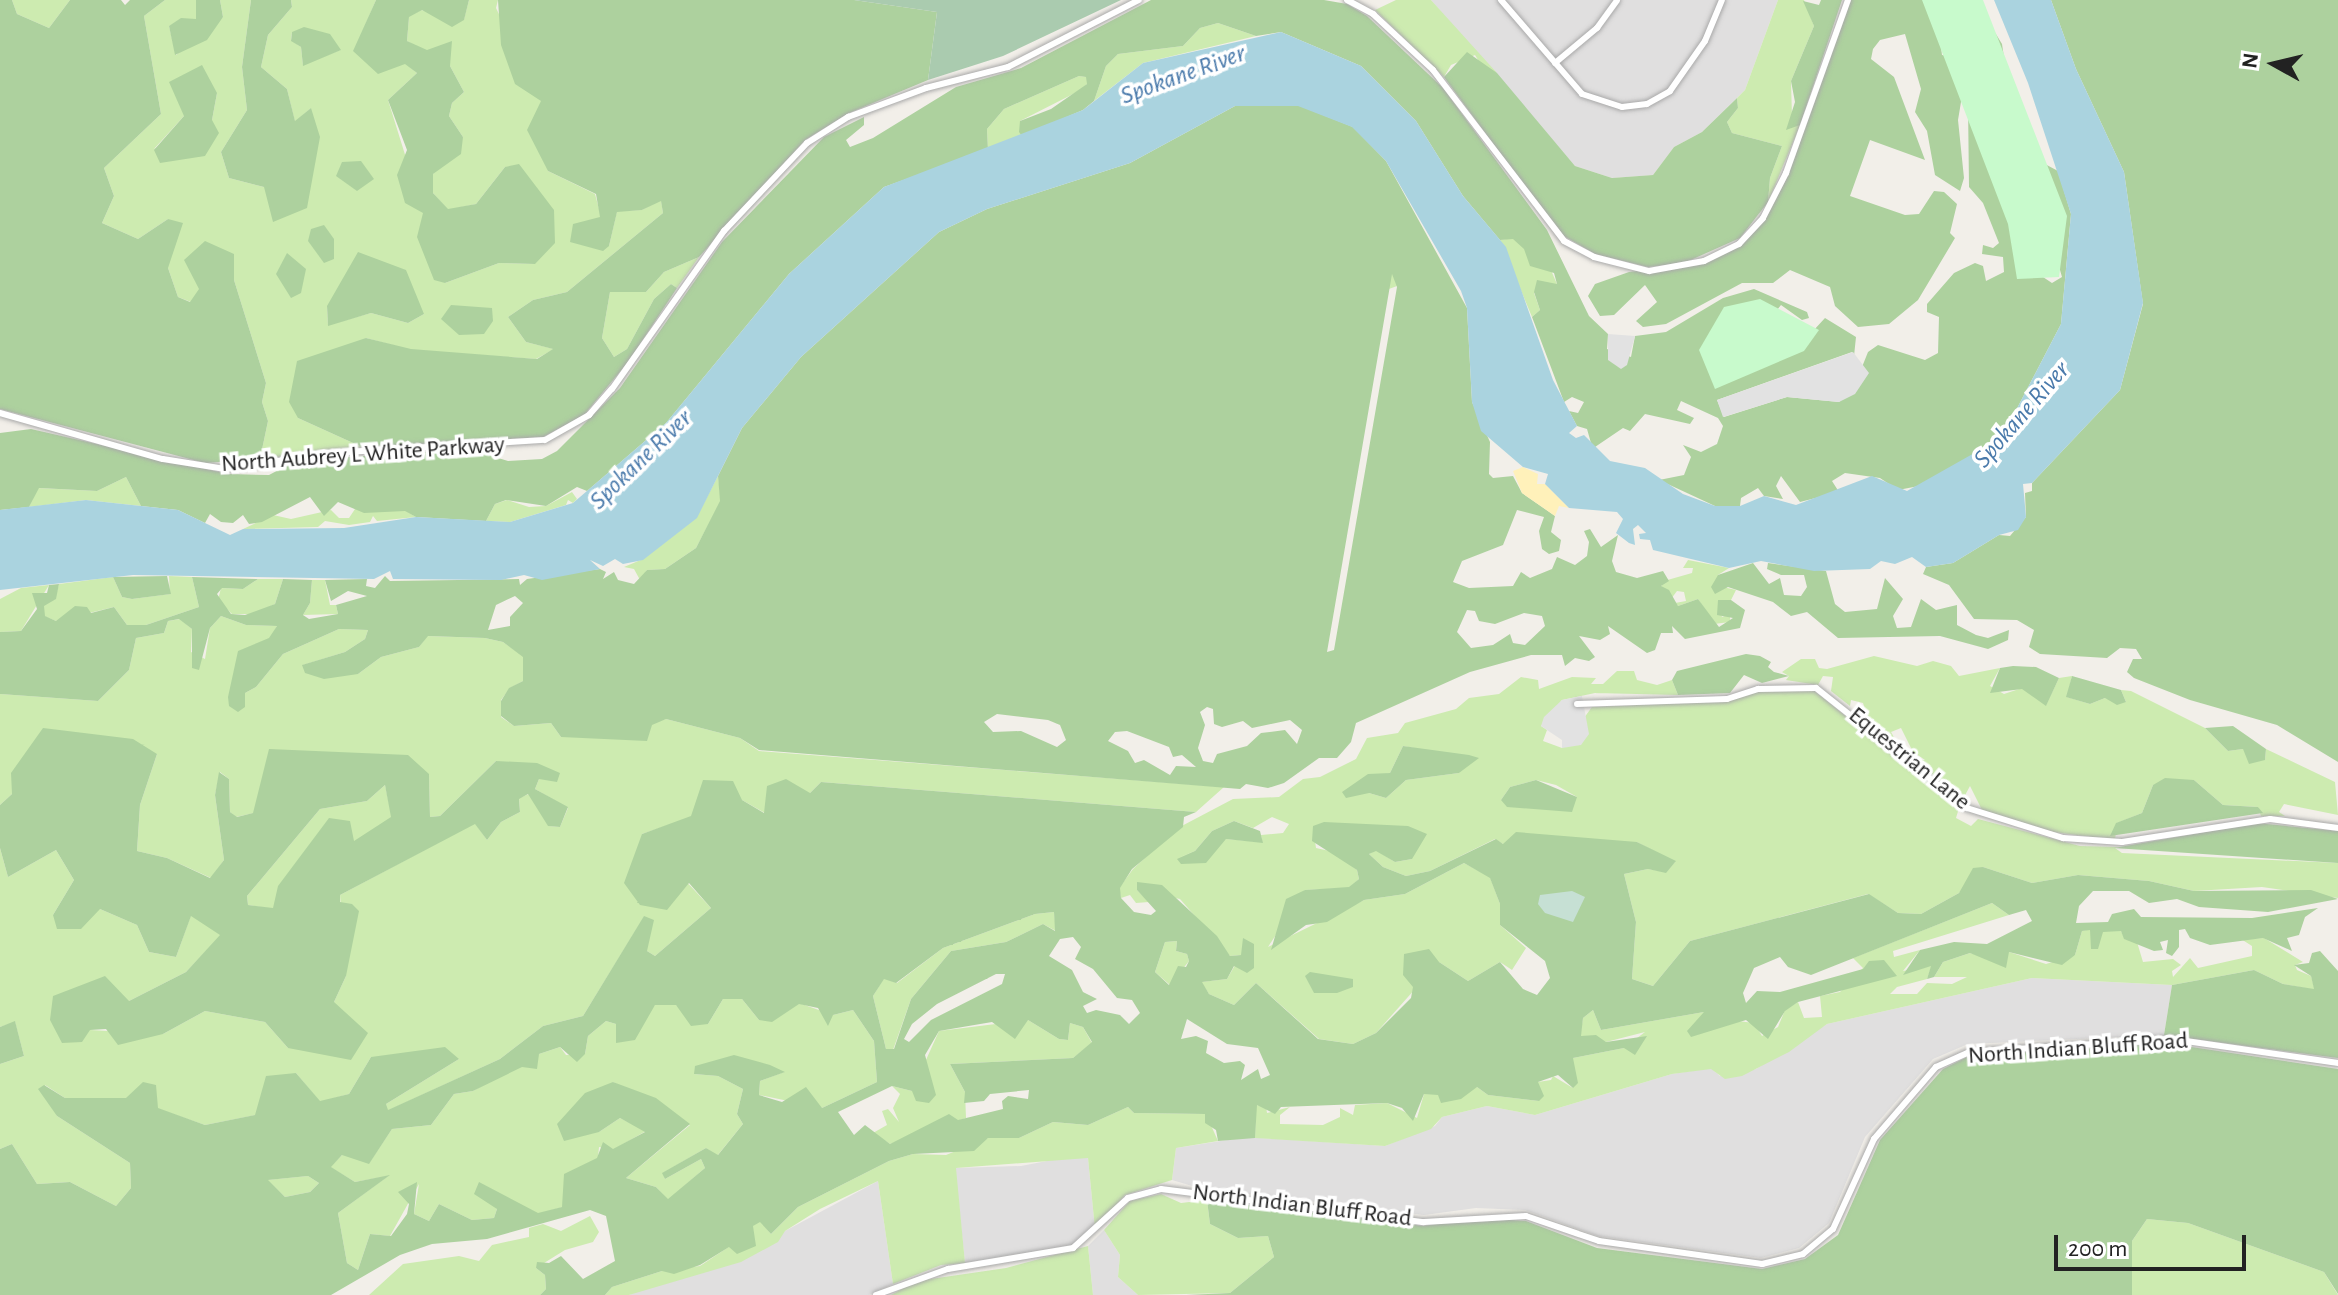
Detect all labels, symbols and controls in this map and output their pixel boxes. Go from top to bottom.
north arrow [2234,24,2314,104]
water label: Spokane River [1116,38,1250,112]
text: N [2238,52,2262,70]
water label: Spokane River [1967,355,2077,475]
water label: Spokane River [583,403,699,517]
street label: North Aubrey L White Parkway [220,431,506,479]
street label: Equestrian Lane [1842,701,1976,817]
street label: North Indian Bluff Road [1967,1027,2189,1071]
street label: North Indian Bluff Road [1191,1178,1413,1234]
scale bar [2058,1219,2250,1269]
text: 200 m [2068,1237,2127,1261]

